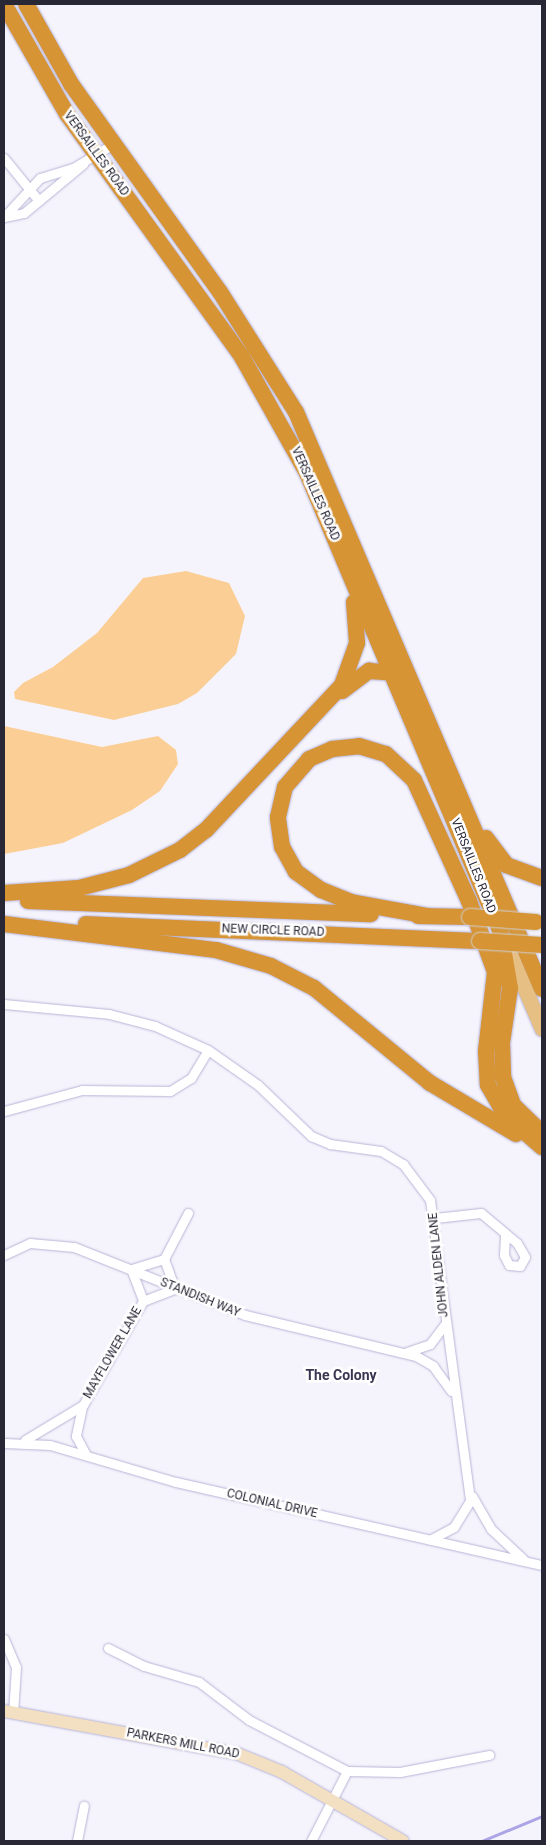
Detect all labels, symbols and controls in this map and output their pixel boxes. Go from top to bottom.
street label: VERSAILLES ROAD [60,109,132,199]
street label: VERSAILLES ROAD [288,445,342,543]
street label: VERSAILLES ROAD [447,816,499,916]
street label: NEW CIRCLE ROAD [221,922,325,940]
street label: JOHN ALDEN LANE [426,1212,452,1318]
street label: STANDISH WAY [158,1275,242,1321]
street label: MAYFLOWER LANE [81,1305,145,1401]
district label: The Colony [305,1367,377,1383]
street label: COLONIAL DRIVE [225,1487,319,1521]
street label: PARKERS MILL ROAD [125,1726,241,1762]

